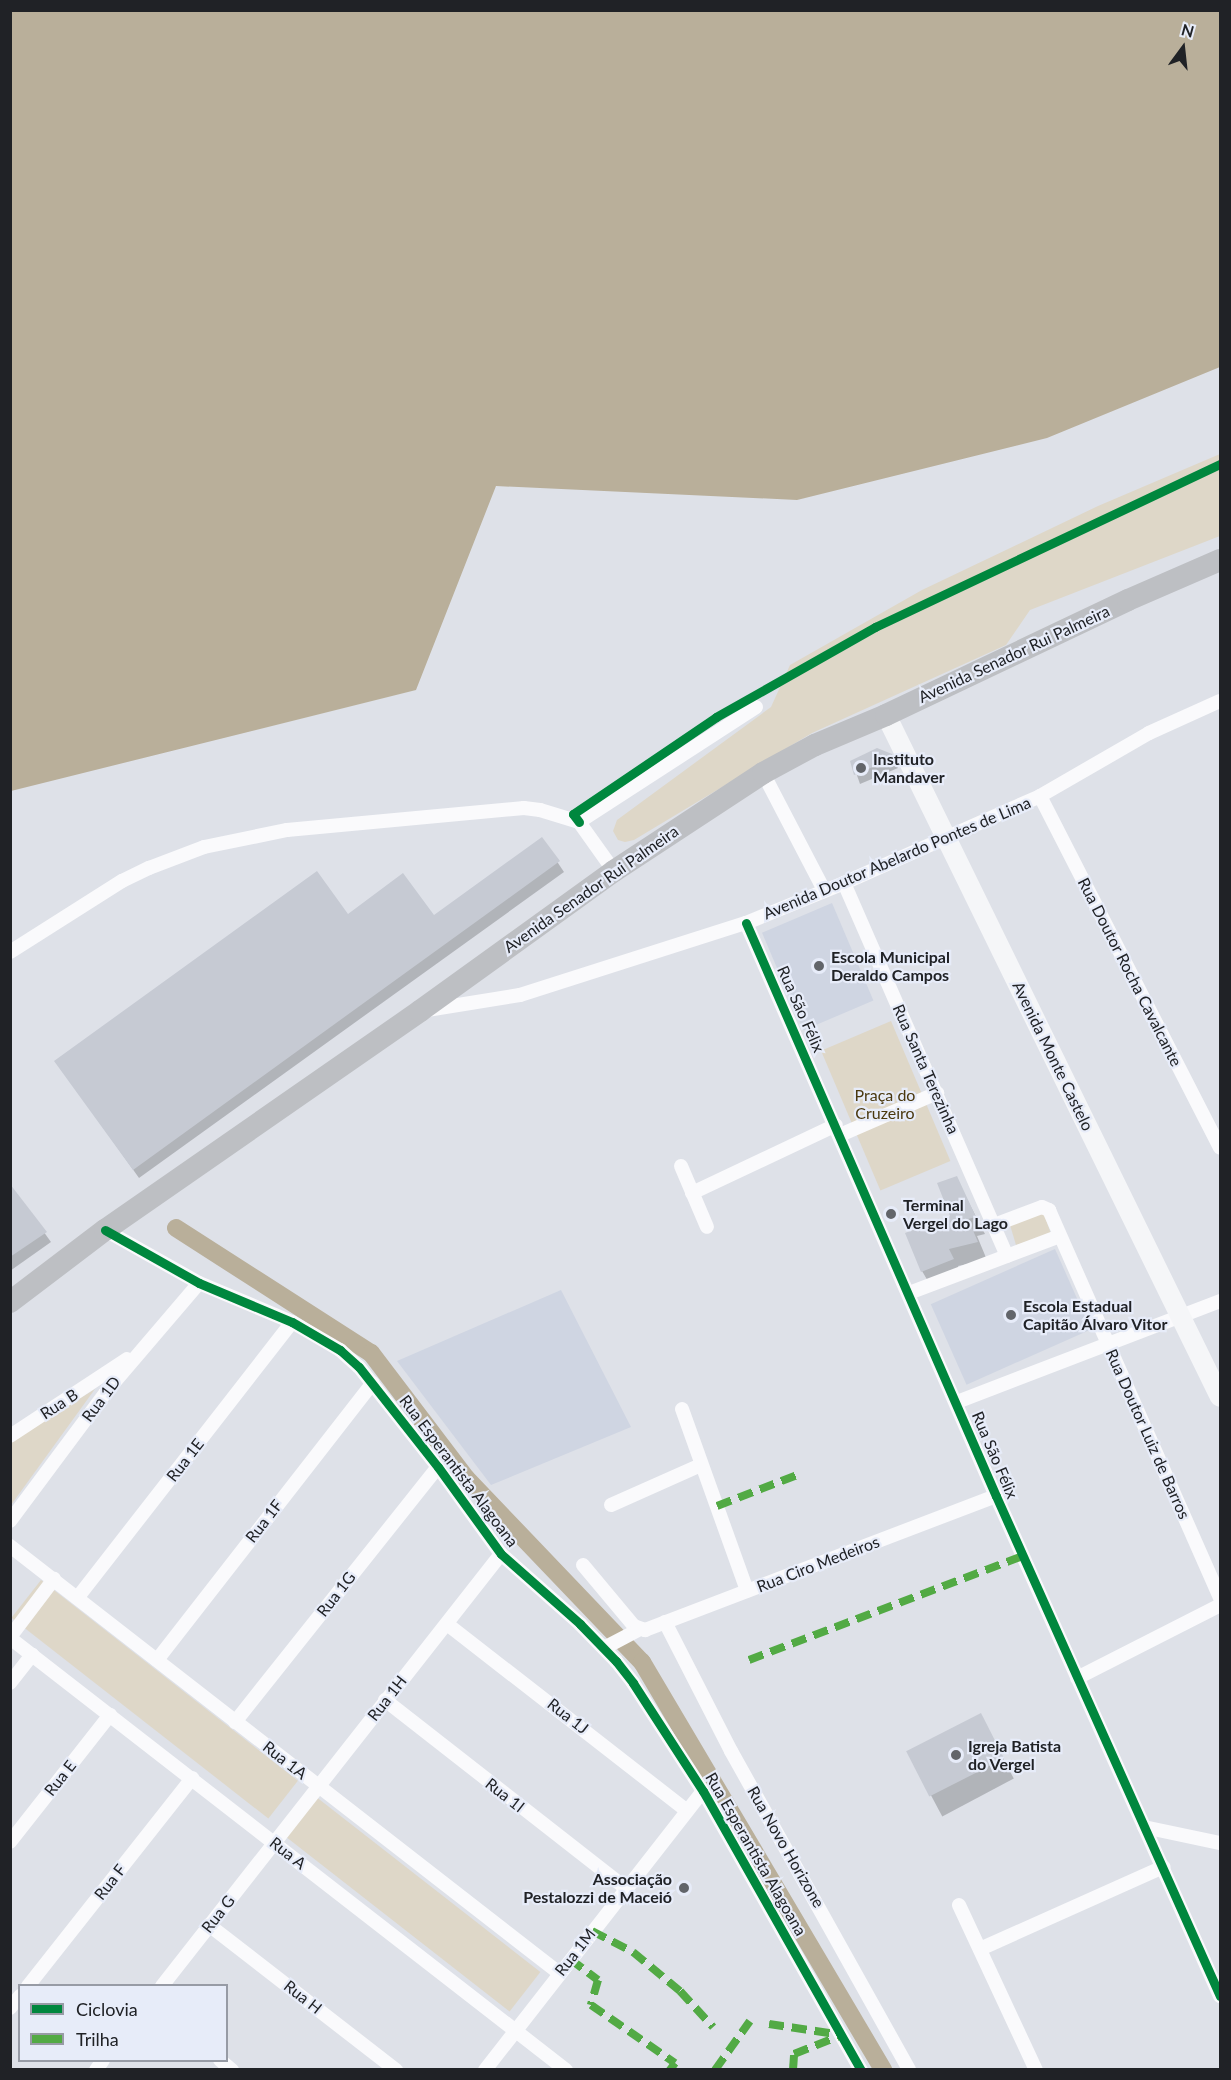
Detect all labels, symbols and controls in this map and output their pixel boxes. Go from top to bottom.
north arrow [1153,18,1213,78]
text: N [1179,19,1196,41]
street label: Avenida Senador Rui Palmeira [915,601,1113,707]
place label: Instituto Mandaver [873,749,945,787]
marker: Instituto Mandaver [854,761,868,775]
street label: Avenida Doutor Abelardo Pontes de Lima [760,793,1034,923]
street label: Avenida Senador Rui Palmeira [500,821,682,957]
street label: Rua Doutor Rocha Cavalcante [1074,874,1186,1070]
place label: Escola Municipal Deraldo Campos [831,947,950,985]
marker: Escola Municipal Deraldo Campos [812,959,826,973]
street label: Rua São Félix [773,963,829,1055]
street label: Avenida Monte Castelo [1008,978,1098,1134]
street label: Rua Santa Terezinha [889,1001,963,1137]
park label: Praça do Cruzeiro [855,1085,915,1123]
place label: Terminal Vergel do Lago [903,1195,1008,1233]
marker: Terminal Vergel do Lago [884,1207,898,1221]
place label: Escola Estadual Capitão Álvaro Vitor [1023,1296,1168,1334]
marker: Escola Estadual Capitão Álvaro Vitor [1004,1308,1018,1322]
street label: Rua Doutor Luiz de Barros [1102,1346,1194,1522]
street label: Rua 1D [78,1372,124,1426]
street label: Rua B [37,1385,81,1423]
street label: Rua Esperantista Alagoana [395,1391,523,1551]
street label: Rua São Félix [968,1409,1022,1501]
street label: Rua 1E [162,1435,208,1485]
street label: Rua 1F [241,1496,287,1546]
street label: Rua Ciro Medeiros [754,1532,882,1596]
street label: Rua 1G [313,1568,359,1620]
street label: Rua 1H [363,1672,411,1724]
street label: Rua 1J [544,1694,592,1738]
place label: Igreja Batista do Vergel [968,1736,1061,1774]
street label: Rua 1A [259,1737,311,1783]
marker: Igreja Batista do Vergel [949,1748,963,1762]
street label: Rua E [40,1756,80,1800]
street label: Rua Esperantista Alagoana [701,1769,811,1939]
street label: Rua 1I [482,1774,528,1816]
street label: Rua Novo Horizone [743,1783,829,1911]
street label: Rua A [266,1833,310,1873]
street label: Rua F [90,1860,130,1904]
place label: Associação Pestalozzi de Maceió [523,1869,672,1907]
marker: Associação Pestalozzi de Maceió [677,1881,691,1895]
street label: Rua G [197,1891,239,1937]
street label: Rua 1M [551,1924,599,1980]
street label: Rua H [280,1976,326,2018]
legend [18,1984,228,2062]
text: Ciclovia [76,1998,138,2020]
text: Trilha [76,2028,119,2050]

